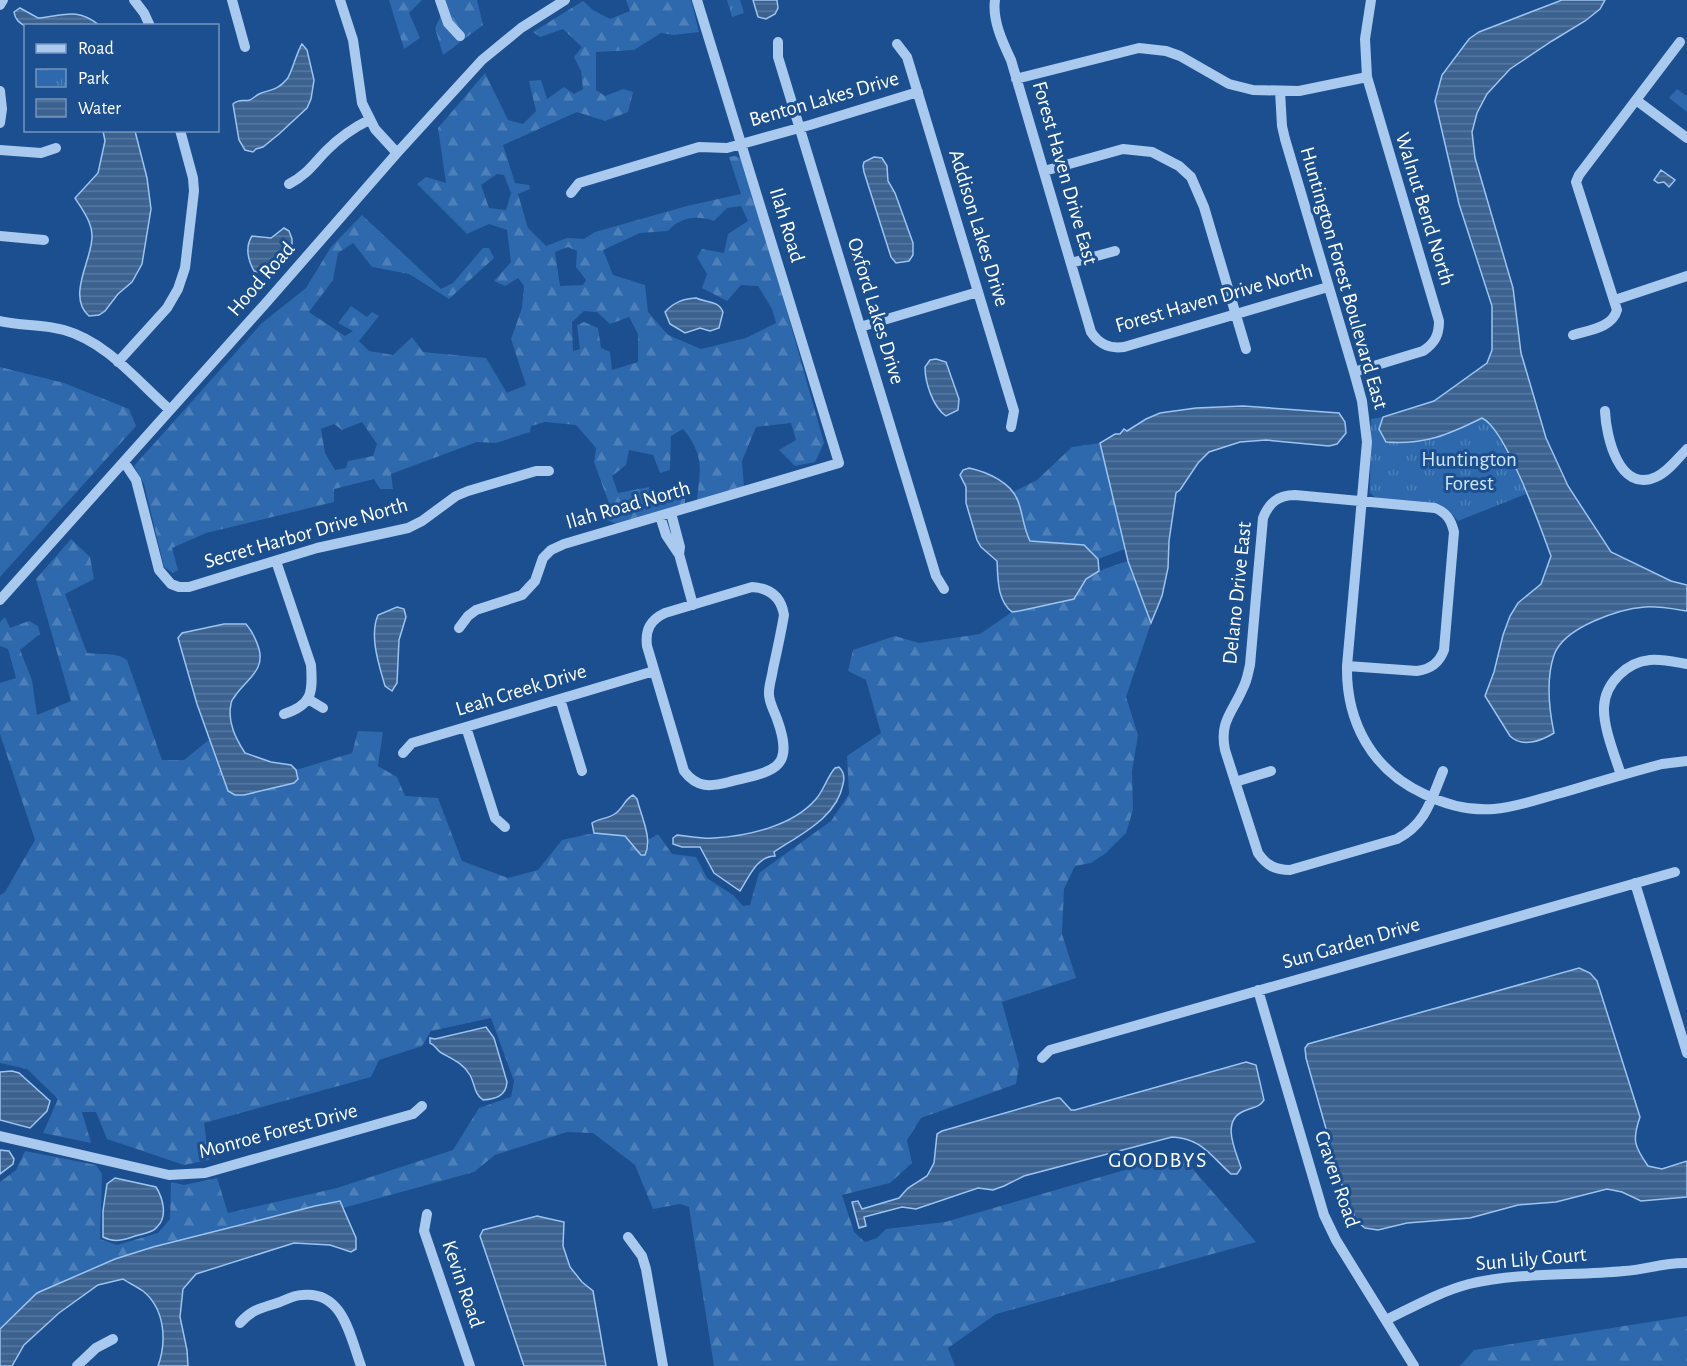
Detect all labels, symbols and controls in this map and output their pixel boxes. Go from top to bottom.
legend [24,24,219,132]
text: Road [78,40,114,58]
street label: Benton Lakes Drive [747,68,901,130]
text: Park [78,70,110,88]
street label: Forest Haven Drive East [1029,79,1101,267]
text: Water [78,100,121,118]
street label: Walnut Bend North [1392,130,1458,288]
street label: Huntington Forest Boulevard East [1296,144,1392,412]
street label: Addison Lakes Drive [945,147,1013,309]
street label: Ilah Road [766,185,808,265]
street label: Oxford Lakes Drive [844,235,908,387]
street label: Hood Road [223,238,299,320]
street label: Forest Haven Drive North [1113,260,1315,336]
park label: Huntington Forest [1421,449,1517,494]
street label: Ilah Road North [563,477,693,533]
street label: Secret Harbor Drive North [202,494,410,572]
street label: Delano Drive East [1219,520,1255,665]
street label: Leah Creek Drive [453,660,589,720]
street label: Sun Garden Drive [1280,913,1422,973]
street label: Monroe Forest Drive [196,1100,360,1162]
street label: Craven Road [1311,1128,1363,1230]
district label: GOODBYS [1108,1149,1208,1171]
street label: Kevin Road [438,1238,488,1330]
street label: Sun Lily Court [1475,1244,1587,1274]

